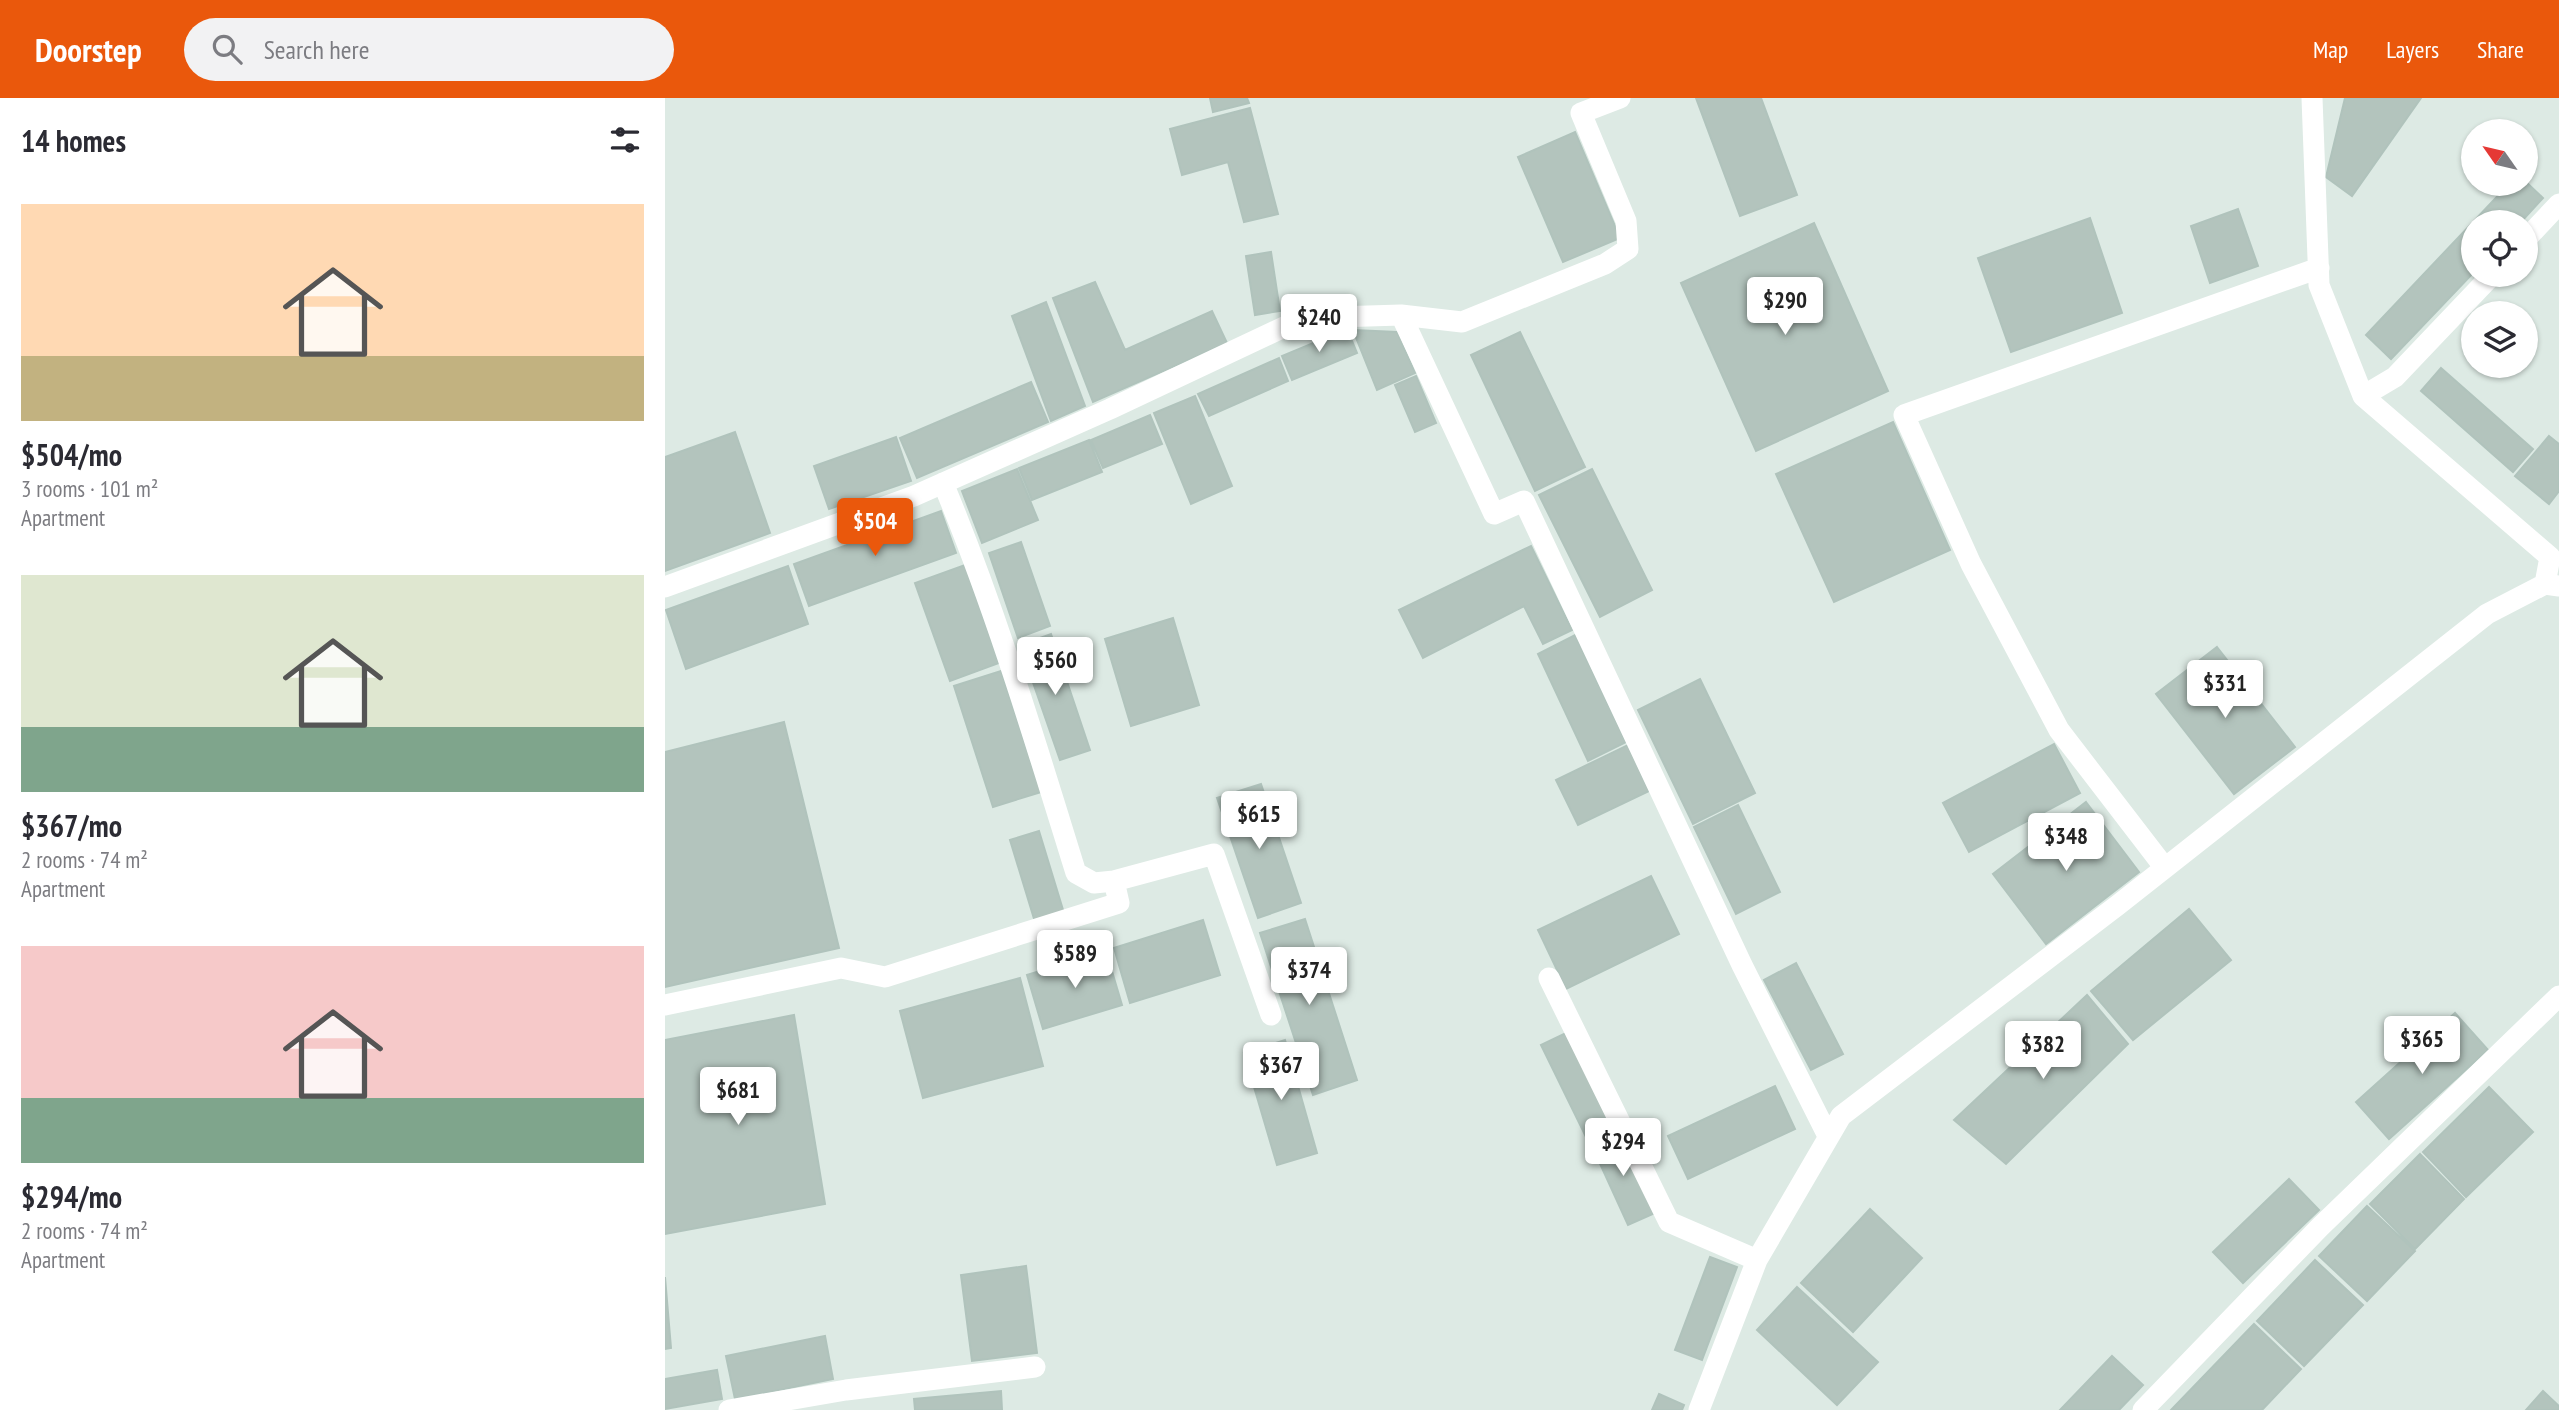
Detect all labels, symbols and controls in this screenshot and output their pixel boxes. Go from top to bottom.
search box [184,18,674,81]
text: Doorstep [35,28,142,71]
icon: search [208,30,246,68]
text: Search here [264,33,369,66]
text: Map [2313,34,2348,65]
text: Layers [2386,34,2439,65]
text: Share [2477,34,2524,65]
north arrow [2461,119,2537,196]
map controls [2461,119,2538,378]
text: 14 homes [21,121,126,160]
icon: filters [606,121,644,159]
button: locate [2461,210,2538,287]
icon: home [270,249,396,375]
pin: $290 [1744,278,1826,337]
text: $290 [1763,285,1807,314]
pin: $240 [1278,294,1360,354]
button: layers [2461,301,2538,378]
text: $240 [1297,302,1341,331]
text: $504/mo [21,435,122,474]
text: 3 rooms · 101 m² [21,474,158,503]
pin: $504 [834,498,916,558]
text: Apartment [21,503,105,532]
text: $504 [853,506,897,535]
icon: home [270,620,396,746]
pin: $560 [1014,638,1096,697]
text: $560 [1033,645,1077,674]
pin: $331 [2184,660,2266,720]
text: $331 [2203,668,2247,697]
pin: $615 [1218,792,1300,851]
text: $615 [1237,799,1281,828]
text: $367/mo [21,806,122,845]
pin: $348 [2025,814,2107,873]
text: $348 [2044,821,2088,850]
text: 2 rooms · 74 m² [21,845,148,874]
text: Apartment [21,874,105,903]
pin: $589 [1034,930,1116,990]
text: $589 [1053,938,1097,967]
pin: $374 [1268,948,1350,1007]
text: $374 [1287,955,1331,984]
icon: home [270,991,396,1117]
pin: $365 [2381,1016,2463,1076]
pin: $382 [2002,1021,2084,1081]
text: $365 [2400,1024,2444,1053]
text: $382 [2021,1029,2065,1058]
pin: $367 [1240,1042,1322,1102]
text: $367 [1259,1050,1303,1079]
pin: $681 [697,1068,779,1127]
text: $681 [716,1075,760,1104]
pin: $294 [1582,1118,1664,1178]
text: $294 [1601,1126,1645,1155]
text: $294/mo [21,1177,122,1216]
text: 2 rooms · 74 m² [21,1216,148,1245]
text: Apartment [21,1245,105,1274]

